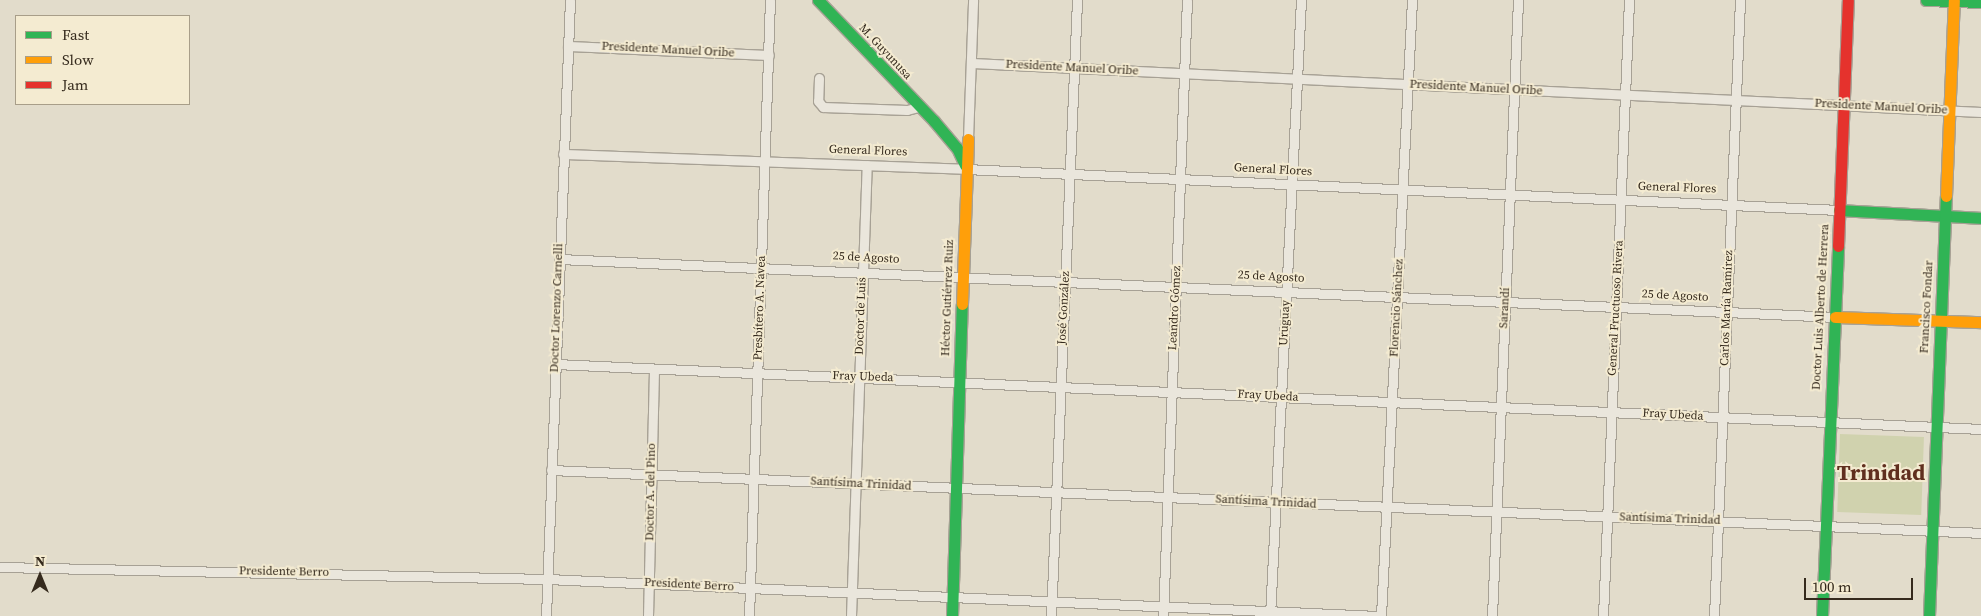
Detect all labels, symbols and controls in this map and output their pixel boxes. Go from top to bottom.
legend [15,15,190,105]
street label: M. Guyunusa [856,21,914,83]
text: Fast [62,24,89,45]
street label: Presidente Manuel Oribe [601,39,735,61]
text: Slow [62,49,94,70]
street label: Presidente Manuel Oribe [1005,57,1139,79]
text: Jam [62,74,88,95]
street label: Presidente Manuel Oribe [1409,77,1543,99]
street label: Presidente Manuel Oribe [1814,96,1948,118]
street label: General Flores [829,142,907,160]
street label: General Flores [1233,161,1313,179]
street label: General Flores [1638,179,1716,197]
street label: Doctor Luis Alberto de Herrera [1809,224,1833,390]
street label: Héctor Gutiérrez Ruiz [939,240,957,356]
street label: General Fructuoso Rivera [1605,240,1627,376]
street label: Doctor Lorenzo Carnelli [548,243,566,373]
street label: 25 de Agosto [832,249,900,267]
street label: Carlos María Ramírez [1718,250,1736,366]
street label: Presbítero A. Navea [751,255,769,361]
street label: Florencio Sánchez [1387,259,1407,357]
street label: Francisco Fondar [1917,260,1937,354]
street label: Leandro Gómez [1166,265,1184,351]
street label: 25 de Agosto [1237,268,1305,286]
street label: José González [1055,271,1073,345]
street label: Doctor de Luis [852,277,870,355]
street label: Sarandí [1497,287,1513,329]
street label: 25 de Agosto [1641,287,1709,305]
street label: Uruguay [1277,300,1293,346]
street label: Fray Ubeda [832,369,894,385]
street label: Fray Ubeda [1237,387,1299,405]
street label: Fray Ubeda [1642,406,1704,424]
street label: Doctor A. del Pino [643,443,659,541]
district label: Trinidad [1837,460,1925,486]
street label: Santísima Trinidad [810,474,912,494]
street label: Santísima Trinidad [1215,492,1317,512]
street label: Santísima Trinidad [1619,510,1721,528]
north arrow [15,551,65,601]
text: N [35,551,45,571]
street label: Presidente Berro [239,564,329,580]
scale bar [1806,568,1915,600]
street label: Presidente Berro [644,575,734,595]
text: 100 m [1812,576,1852,597]

